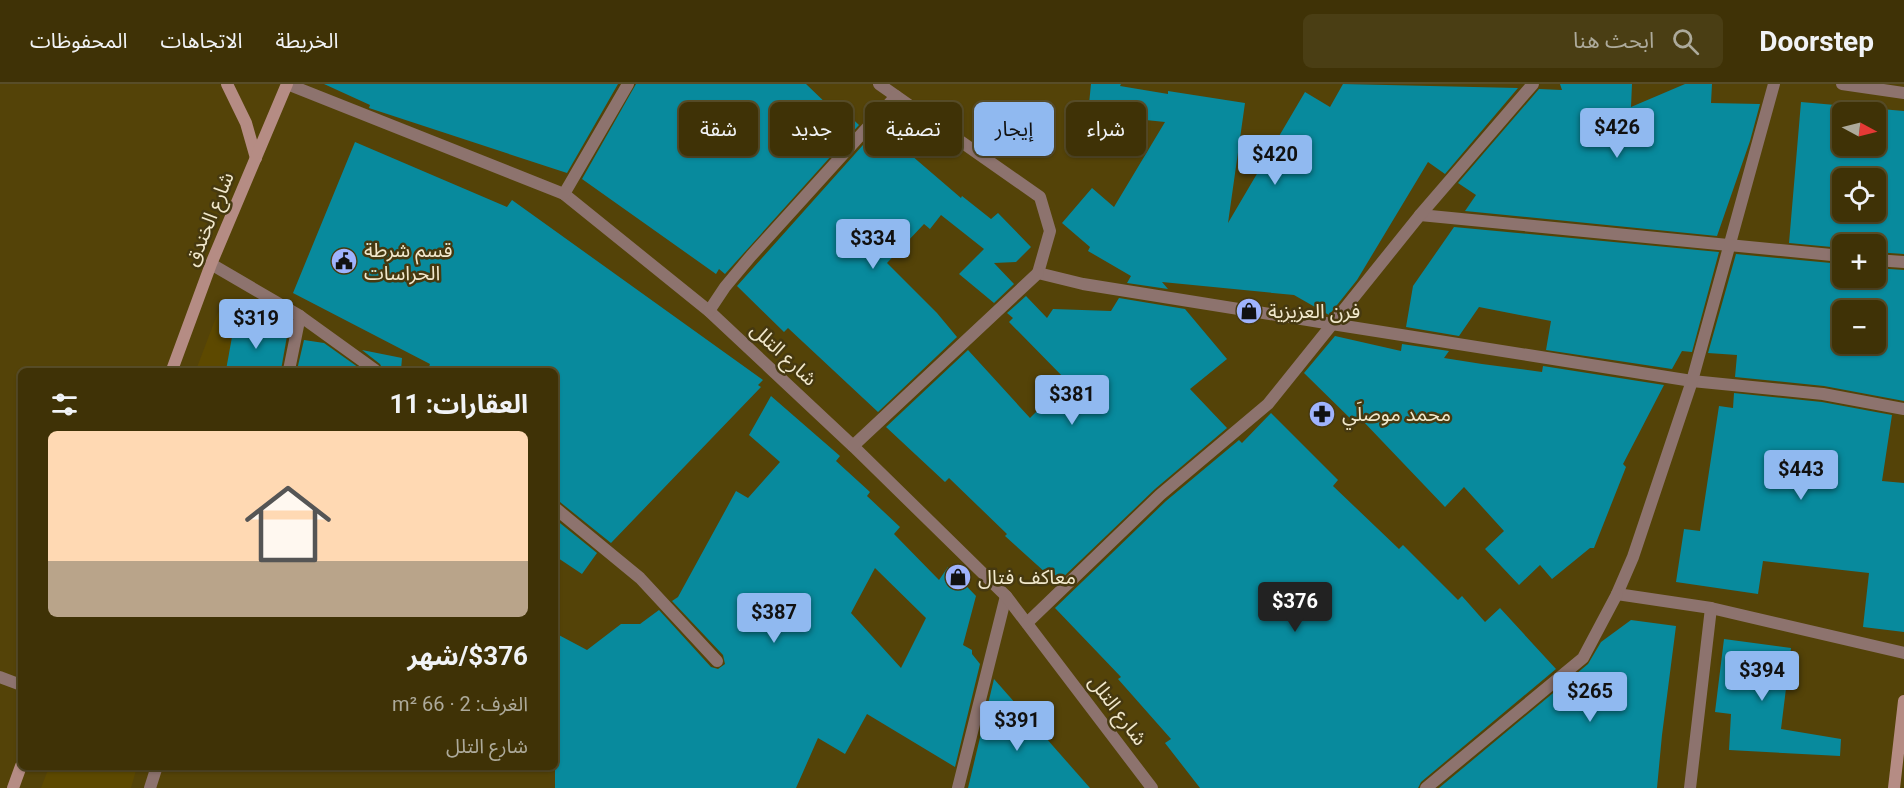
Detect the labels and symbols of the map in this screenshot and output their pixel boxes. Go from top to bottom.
north arrow [1832,102,1886,156]
pin: $426 [1581,108,1653,159]
pin: $420 [1239,135,1311,186]
street label: شارع الخندق [179,168,242,271]
pin: $334 [837,219,909,270]
place label: قسم شرطة الحراسات [364,238,452,285]
public building icon: قسم شرطة الحراسات [329,246,359,276]
shop icon: فرن العزيزية [1234,296,1264,326]
pin: $319 [220,299,292,350]
place label: فرن العزيزية [1268,299,1360,323]
street label: شارع التلل [744,317,822,393]
pin: $381 [1036,375,1108,426]
pharmacy icon: محمد موصلَي [1307,399,1337,429]
place label: محمد موصلَي [1342,401,1451,430]
pin: $443 [1765,450,1837,501]
shop icon: معاكف فتال [943,562,973,592]
place label: معاكف فتال [978,565,1076,589]
pin: $376 [1259,582,1331,633]
pin: $387 [738,593,810,644]
pin: $394 [1726,651,1798,702]
street label: شارع التلل [1081,670,1152,752]
pin: $265 [1554,672,1626,723]
pin: $391 [981,701,1053,752]

